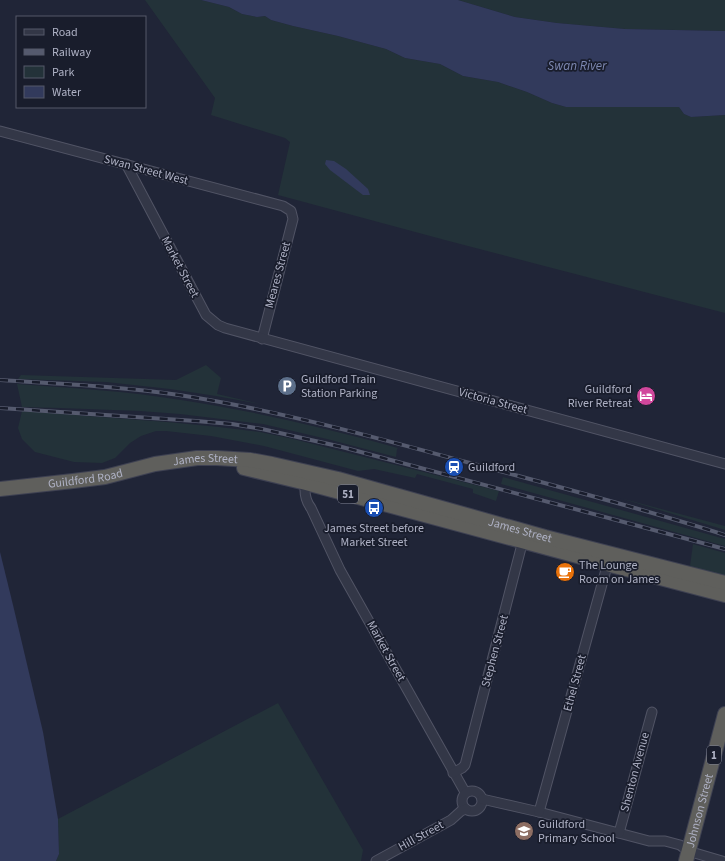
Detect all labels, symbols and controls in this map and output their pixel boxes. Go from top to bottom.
legend [16,16,146,108]
text: Road [52,24,78,41]
text: Railway [52,44,91,61]
water label: Swan River [548,57,607,75]
text: Park [52,64,74,81]
text: Water [52,84,82,101]
street label: Swan Street West [102,151,190,189]
street label: Market Street [157,233,203,301]
street label: Meares Street [261,240,295,310]
place label: Guildford Train Station Parking [301,371,377,402]
parking icon: Guildford Train Station Parking [276,375,298,397]
place label: Guildford River Retreat [568,381,632,412]
street label: Victoria Street [457,384,529,418]
hotel icon: Guildford River Retreat [635,385,657,407]
street label: James Street [172,450,238,470]
station icon: Guildford [443,456,465,478]
place label: Guildford [468,459,515,476]
street label: Guildford Road [47,464,125,492]
road number: 51 [338,485,358,503]
bus stop icon: James Street before Market Street [363,497,385,519]
street label: James Street [486,513,554,547]
place label: James Street before Market Street [324,520,424,551]
place label: The Lounge Room on James [579,557,659,588]
cafe icon: The Lounge Room on James [554,561,576,583]
street label: Stephen Street [477,613,513,689]
street label: Market Street [362,618,410,684]
street label: Ethel Street [559,653,591,713]
street label: Shenton Avenue [616,730,654,814]
road number: 1 [707,746,721,764]
street label: Johnson Street [681,772,717,850]
place label: Guildford Primary School [538,816,615,847]
street label: Hill Street [395,817,447,855]
school or university icon: Guildford Primary School [513,820,535,842]

